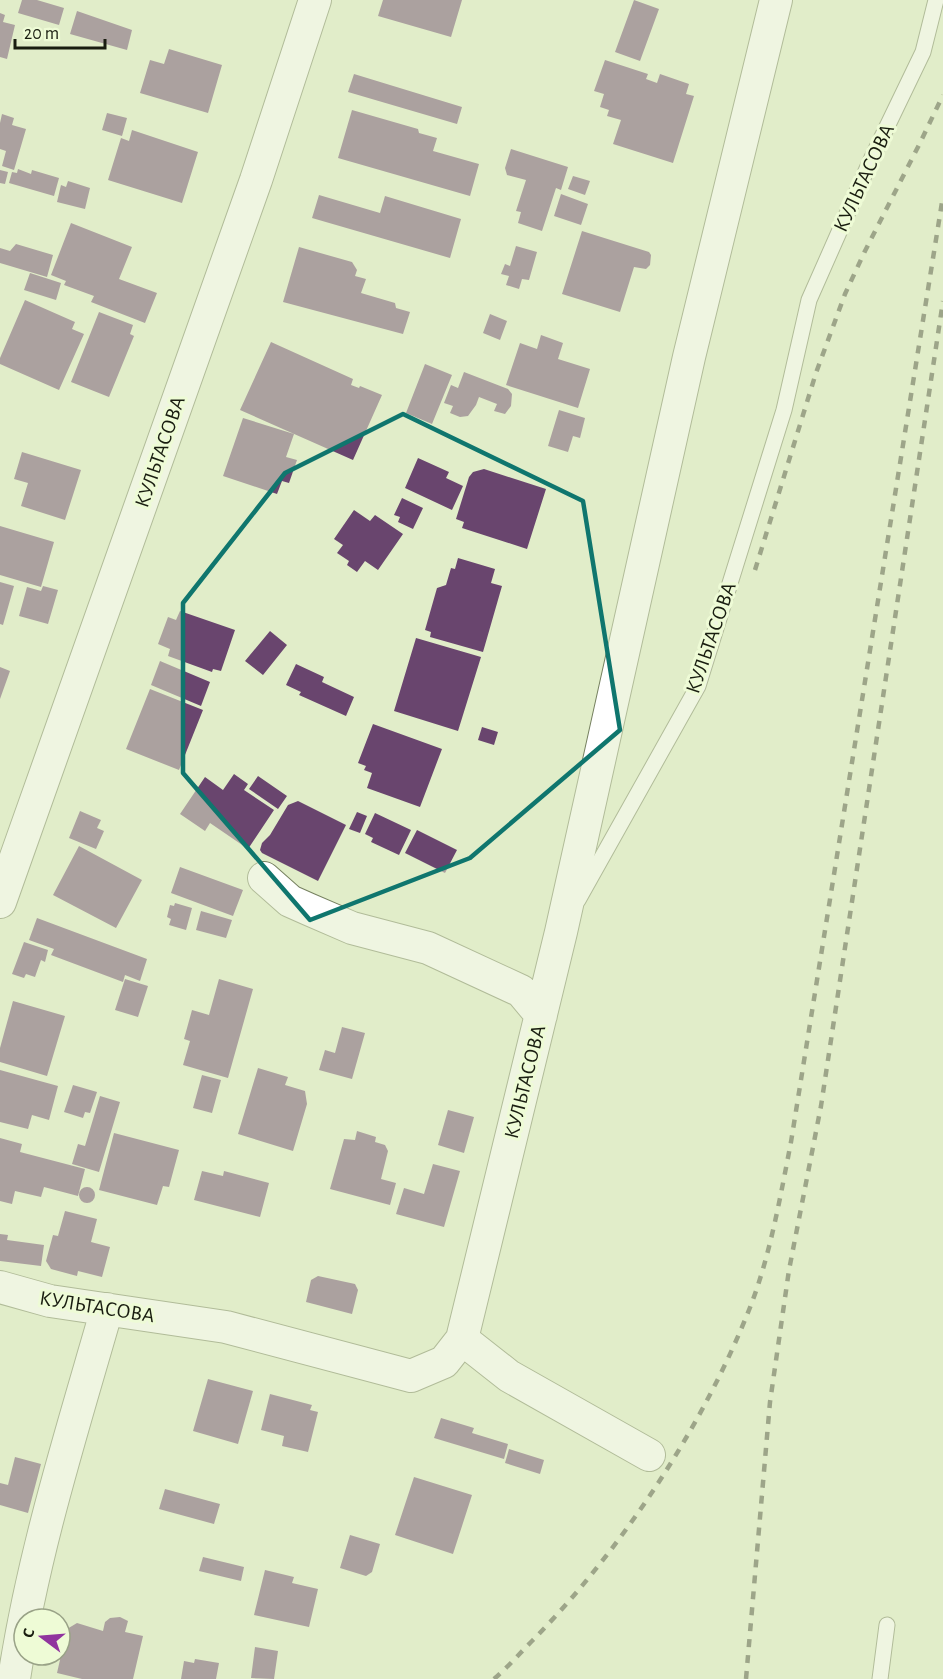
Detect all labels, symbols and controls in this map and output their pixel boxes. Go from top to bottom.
scale bar [15,12,105,50]
text: 20 m [24,25,59,43]
street label: КУЛЬТАСОВА [830,121,898,235]
street label: КУЛЬТАСОВА [131,394,189,510]
street label: КУЛЬТАСОВА [682,580,740,696]
street label: КУЛЬТАСОВА [501,1023,549,1141]
street label: КУЛЬТАСОВА [38,1288,156,1326]
north arrow [12,1607,72,1667]
text: С [20,1627,37,1640]

